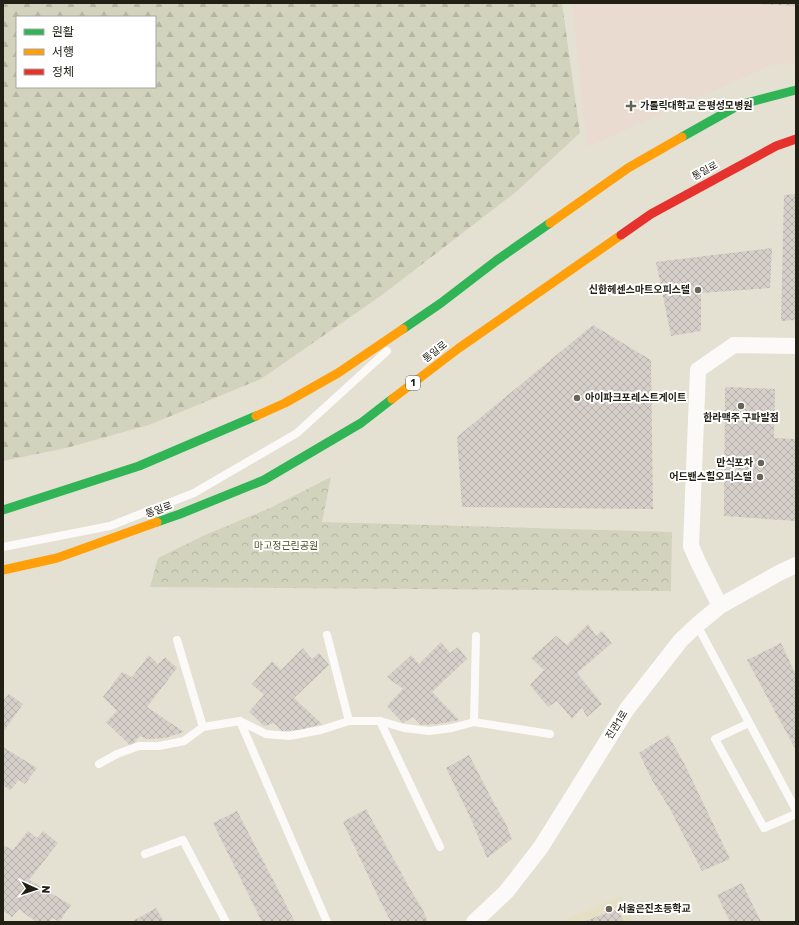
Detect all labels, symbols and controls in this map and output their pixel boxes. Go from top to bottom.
legend [16,16,156,88]
text: 원활 [52,25,74,39]
text: 서행 [52,45,74,59]
text: 정체 [52,65,74,79]
place label: 가톨릭대학교 은평성모병원 [640,99,753,112]
marker: 가톨릭대학교 은평성모병원 [625,100,637,112]
street label: 통일로 [690,159,720,183]
place label: 신한헤센스마트오피스텔 [589,284,690,296]
marker: 신한헤센스마트오피스텔 [693,285,703,295]
street label: 통일로 [420,339,450,365]
road number: 1 [406,376,420,390]
place label: 아이파크포레스트게이트 [585,392,686,404]
marker: 아이파크포레스트게이트 [572,393,582,403]
marker: 한라맥주 구파발점 [736,401,746,411]
place label: 한라맥주 구파발점 [703,412,779,424]
place label: 만식포차 [716,457,754,469]
marker: 만식포차 [756,458,766,468]
place label: 어드밴스힐오피스텔 [669,470,752,483]
marker: 어드밴스힐오피스텔 [755,472,765,482]
street label: 통일로 [144,500,174,520]
park label: 마고정근린공원 [254,540,318,552]
street label: 진관1로 [603,708,631,742]
north arrow [16,869,56,909]
text: N [39,885,52,894]
place label: 서울은진초등학교 [617,902,691,915]
marker: 서울은진초등학교 [604,904,614,914]

